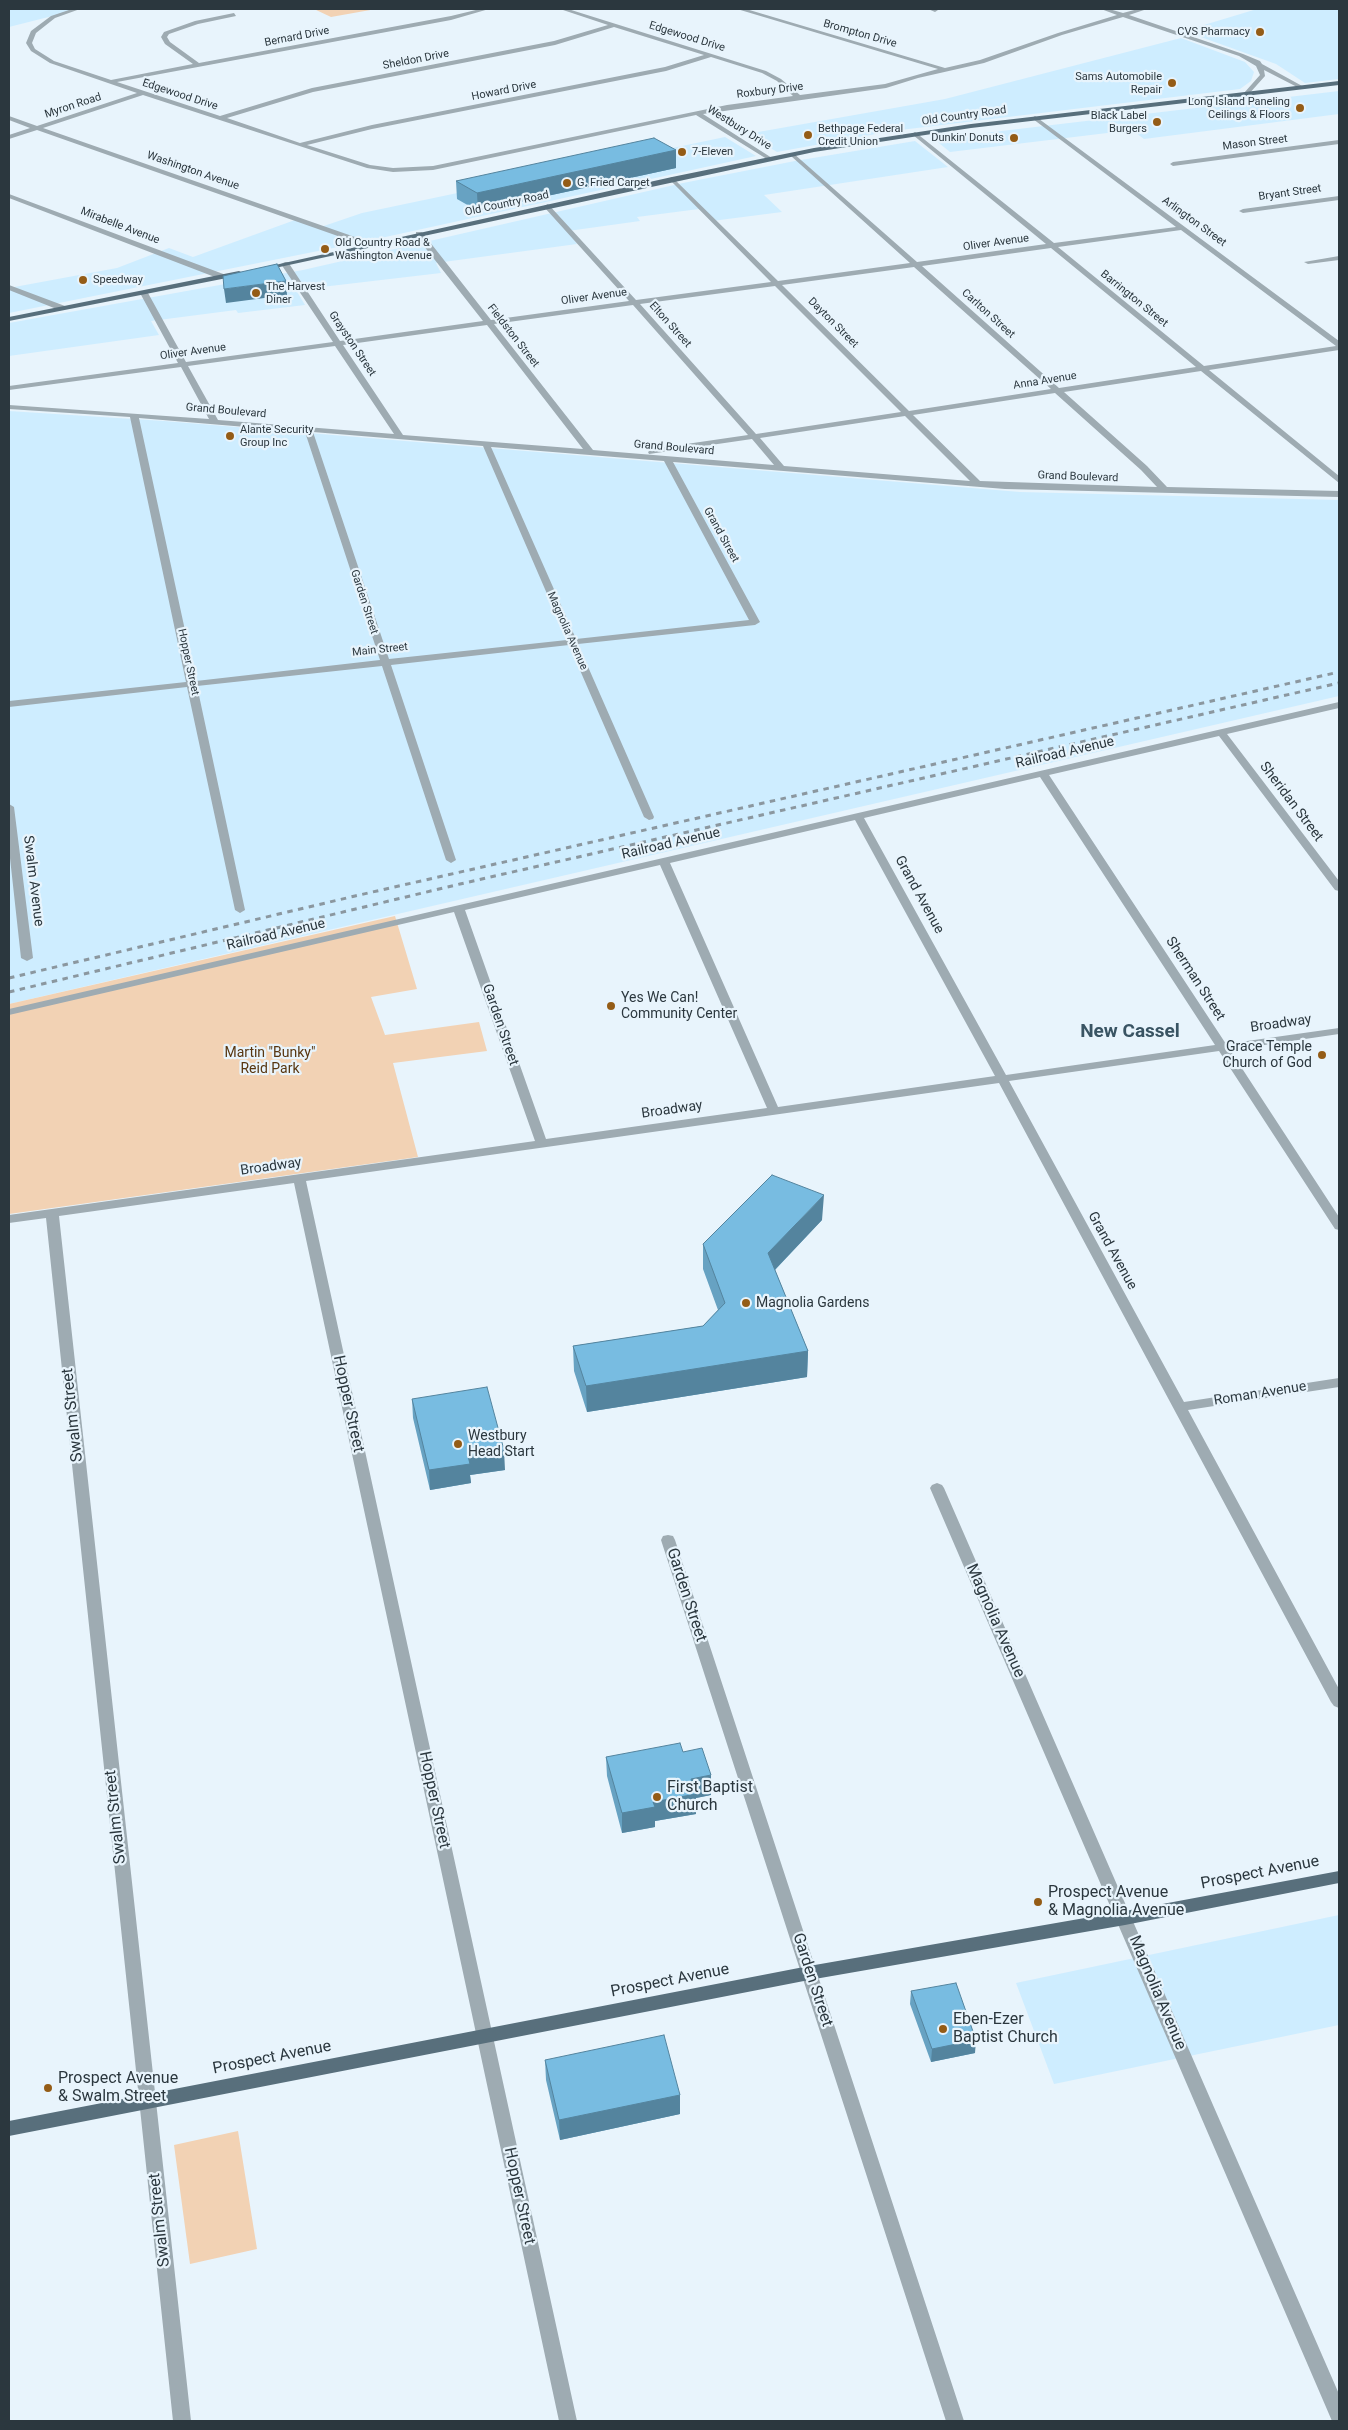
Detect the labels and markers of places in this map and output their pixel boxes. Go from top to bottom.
place label: CVS Pharmacy [1177,25,1250,39]
marker: CVS Pharmacy [1254,26,1266,38]
place label: Sams Automobile Repair [1075,70,1162,96]
marker: Sams Automobile Repair [1166,77,1178,89]
place label: Long Island Paneling Ceilings & Floors [1188,95,1290,121]
marker: Long Island Paneling Ceilings & Floors [1294,102,1306,114]
place label: Black Label Burgers [1091,109,1147,135]
marker: Black Label Burgers [1151,116,1163,128]
place label: Bethpage Federal Credit Union [818,122,903,148]
marker: Bethpage Federal Credit Union [802,129,814,141]
place label: Dunkin' Donuts [931,131,1004,145]
marker: Dunkin' Donuts [1008,132,1020,144]
place label: 7-Eleven [692,145,733,159]
marker: 7-Eleven [676,146,688,158]
place label: G. Fried Carpet [577,176,650,190]
marker: G. Fried Carpet [561,177,573,189]
place label: Old Country Road & Washington Avenue [335,236,432,262]
marker: Old Country Road & Washington Avenue [319,243,331,255]
place label: Speedway [93,273,143,287]
marker: Speedway [77,274,89,286]
place label: The Harvest Diner [266,280,325,306]
marker: The Harvest Diner [250,287,262,299]
place label: Alante Security Group Inc [240,423,313,449]
marker: Alante Security Group Inc [224,430,236,442]
place label: Yes We Can! Community Center [621,990,737,1022]
marker: Yes We Can! Community Center [605,1000,617,1012]
place label: Grace Temple Church of God [1223,1039,1312,1072]
marker: Grace Temple Church of God [1316,1049,1328,1061]
place label: Magnolia Gardens [756,1295,869,1311]
marker: Magnolia Gardens [740,1297,752,1309]
place label: Westbury Head Start [468,1428,535,1460]
marker: Westbury Head Start [452,1438,464,1450]
place label: First Baptist Church [667,1778,753,1816]
marker: First Baptist Church [651,1791,663,1803]
place label: Prospect Avenue & Magnolia Avenue [1048,1883,1184,1921]
marker: Prospect Avenue & Magnolia Avenue [1032,1896,1044,1908]
place label: Eben-Ezer Baptist Church [953,2010,1058,2048]
marker: Eben-Ezer Baptist Church [937,2023,949,2035]
place label: Prospect Avenue & Swalm Street [58,2069,178,2107]
marker: Prospect Avenue & Swalm Street [42,2082,54,2094]

